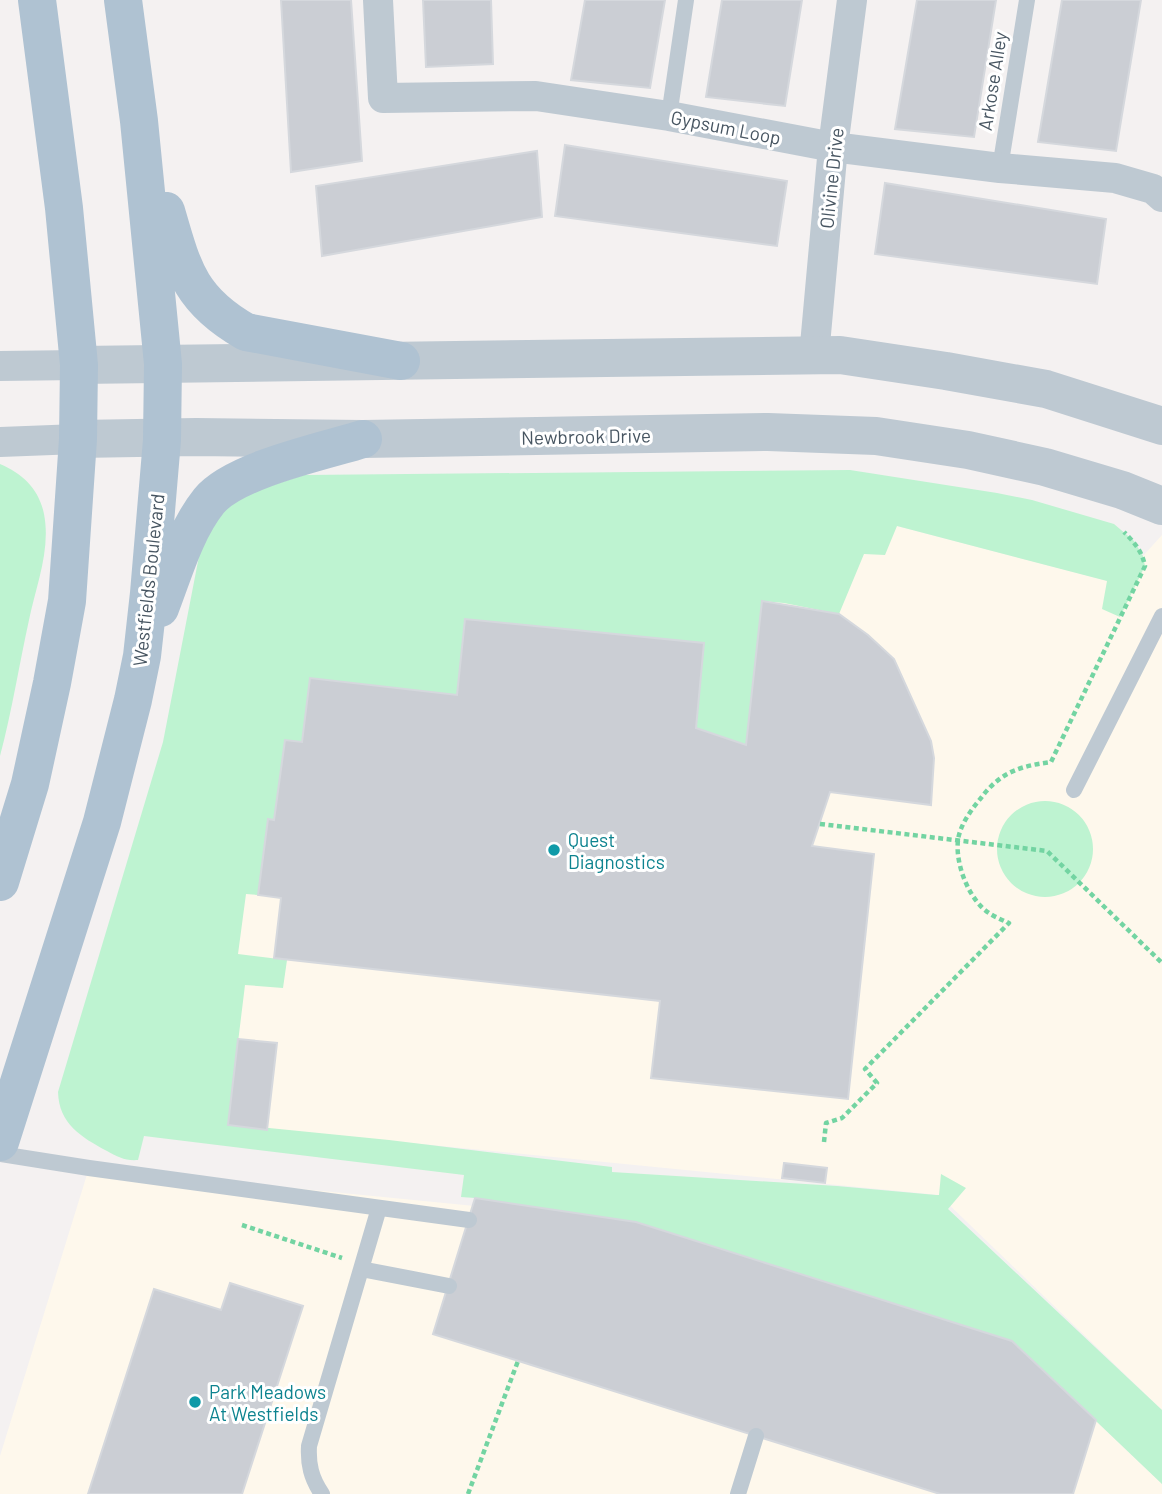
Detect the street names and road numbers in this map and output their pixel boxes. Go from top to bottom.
street label: Arkose Alley [973,30,1011,132]
street label: Gypsum Loop [669,105,783,149]
street label: Olivine Drive [814,126,848,230]
street label: Newbrook Drive [521,423,651,449]
street label: Westfields Boulevard [127,492,169,668]

